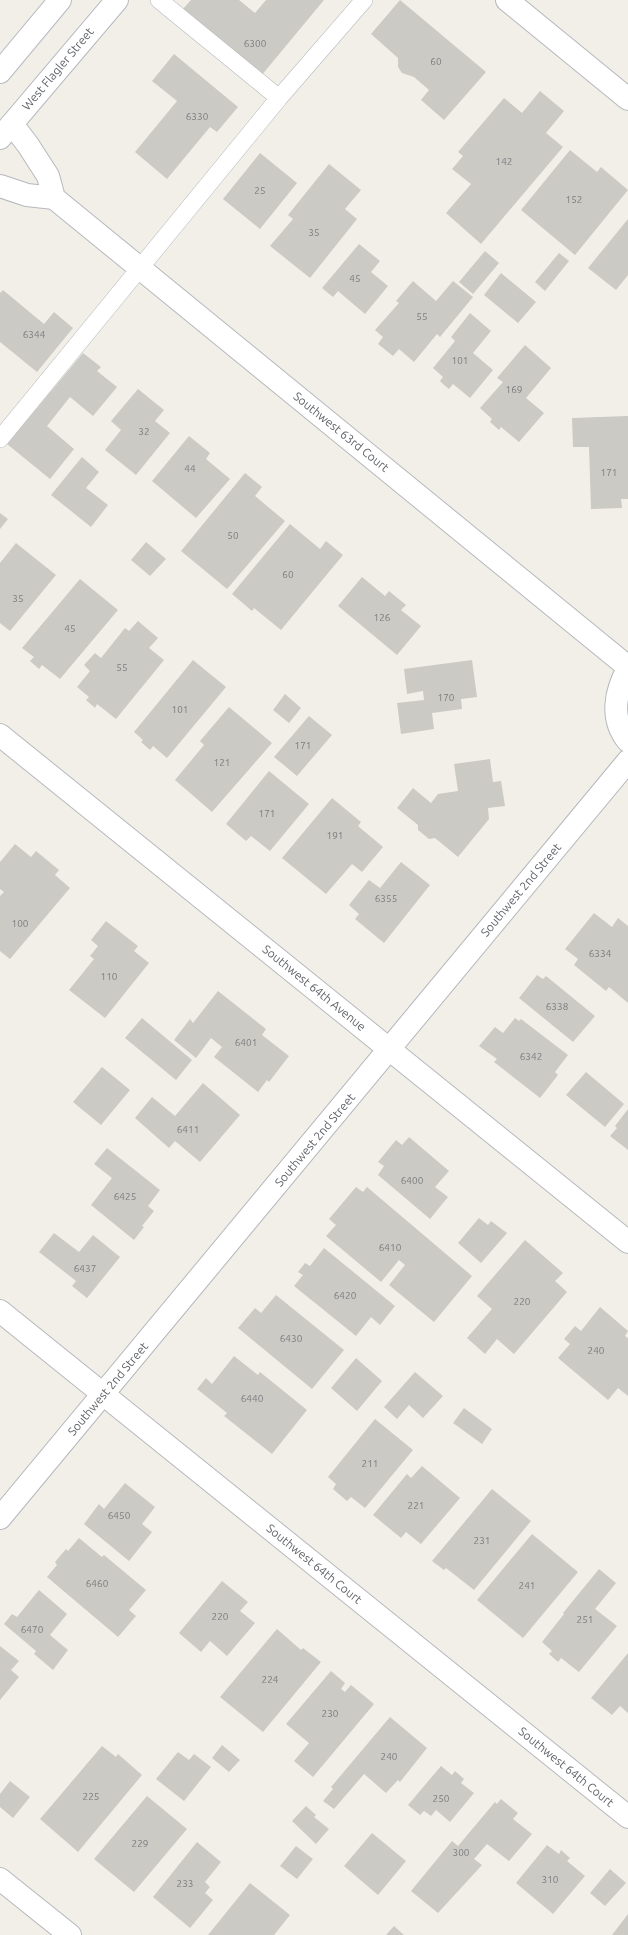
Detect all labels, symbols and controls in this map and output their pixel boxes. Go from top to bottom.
street label: West Flagler Street [19,25,97,113]
house number: 6300 [244,38,266,50]
house number: 60 [430,56,442,68]
house number: 6330 [186,111,208,123]
house number: 142 [496,156,512,168]
house number: 25 [254,185,266,197]
house number: 152 [566,194,582,206]
house number: 35 [308,227,320,239]
house number: 45 [349,273,361,285]
house number: 55 [416,311,428,323]
house number: 6344 [23,329,45,341]
house number: 101 [452,355,468,367]
house number: 169 [506,384,522,396]
street label: Southwest 63rd Court [290,389,392,475]
house number: 32 [138,426,150,438]
house number: 44 [184,463,196,475]
house number: 171 [601,467,617,479]
house number: 50 [227,530,239,542]
house number: 60 [282,569,294,581]
house number: 35 [12,593,24,605]
house number: 126 [374,612,390,624]
house number: 45 [64,623,76,635]
house number: 55 [116,662,128,674]
house number: 170 [438,692,454,704]
house number: 101 [172,704,188,716]
house number: 171 [295,740,311,752]
house number: 121 [214,757,230,769]
house number: 171 [259,808,275,820]
house number: 191 [327,830,343,842]
street label: Southwest 2nd Street [478,840,564,940]
house number: 6355 [375,893,397,905]
house number: 100 [12,918,28,930]
street label: Southwest 64th Avenue [260,942,368,1034]
house number: 6334 [589,948,611,960]
house number: 110 [101,971,117,983]
house number: 6338 [546,1001,568,1013]
house number: 6401 [235,1037,257,1049]
house number: 6342 [520,1051,542,1063]
street label: Southwest 2nd Street [272,1090,358,1190]
house number: 6411 [177,1124,199,1136]
house number: 6400 [401,1175,423,1187]
house number: 6425 [114,1191,136,1203]
house number: 6410 [379,1242,401,1254]
house number: 6437 [74,1263,96,1275]
house number: 6420 [334,1290,356,1302]
house number: 220 [514,1296,530,1308]
house number: 6430 [280,1333,302,1345]
street label: Southwest 2nd Street [65,1339,151,1439]
house number: 240 [588,1345,604,1357]
house number: 6440 [241,1393,263,1405]
house number: 211 [362,1458,378,1470]
house number: 221 [408,1500,424,1512]
house number: 6450 [108,1510,130,1522]
street label: Southwest 64th Court [263,1521,365,1607]
house number: 231 [474,1535,490,1547]
house number: 6460 [86,1578,108,1590]
house number: 241 [519,1580,535,1592]
house number: 220 [212,1611,228,1623]
house number: 251 [577,1614,593,1626]
house number: 6470 [21,1624,43,1636]
house number: 224 [262,1674,278,1686]
house number: 230 [322,1708,338,1720]
street label: Southwest 64th Court [515,1724,617,1810]
house number: 240 [381,1751,397,1763]
house number: 225 [83,1791,99,1803]
house number: 250 [433,1793,449,1805]
house number: 229 [132,1838,148,1850]
house number: 300 [453,1847,469,1859]
house number: 310 [542,1874,558,1886]
house number: 233 [177,1878,193,1890]

